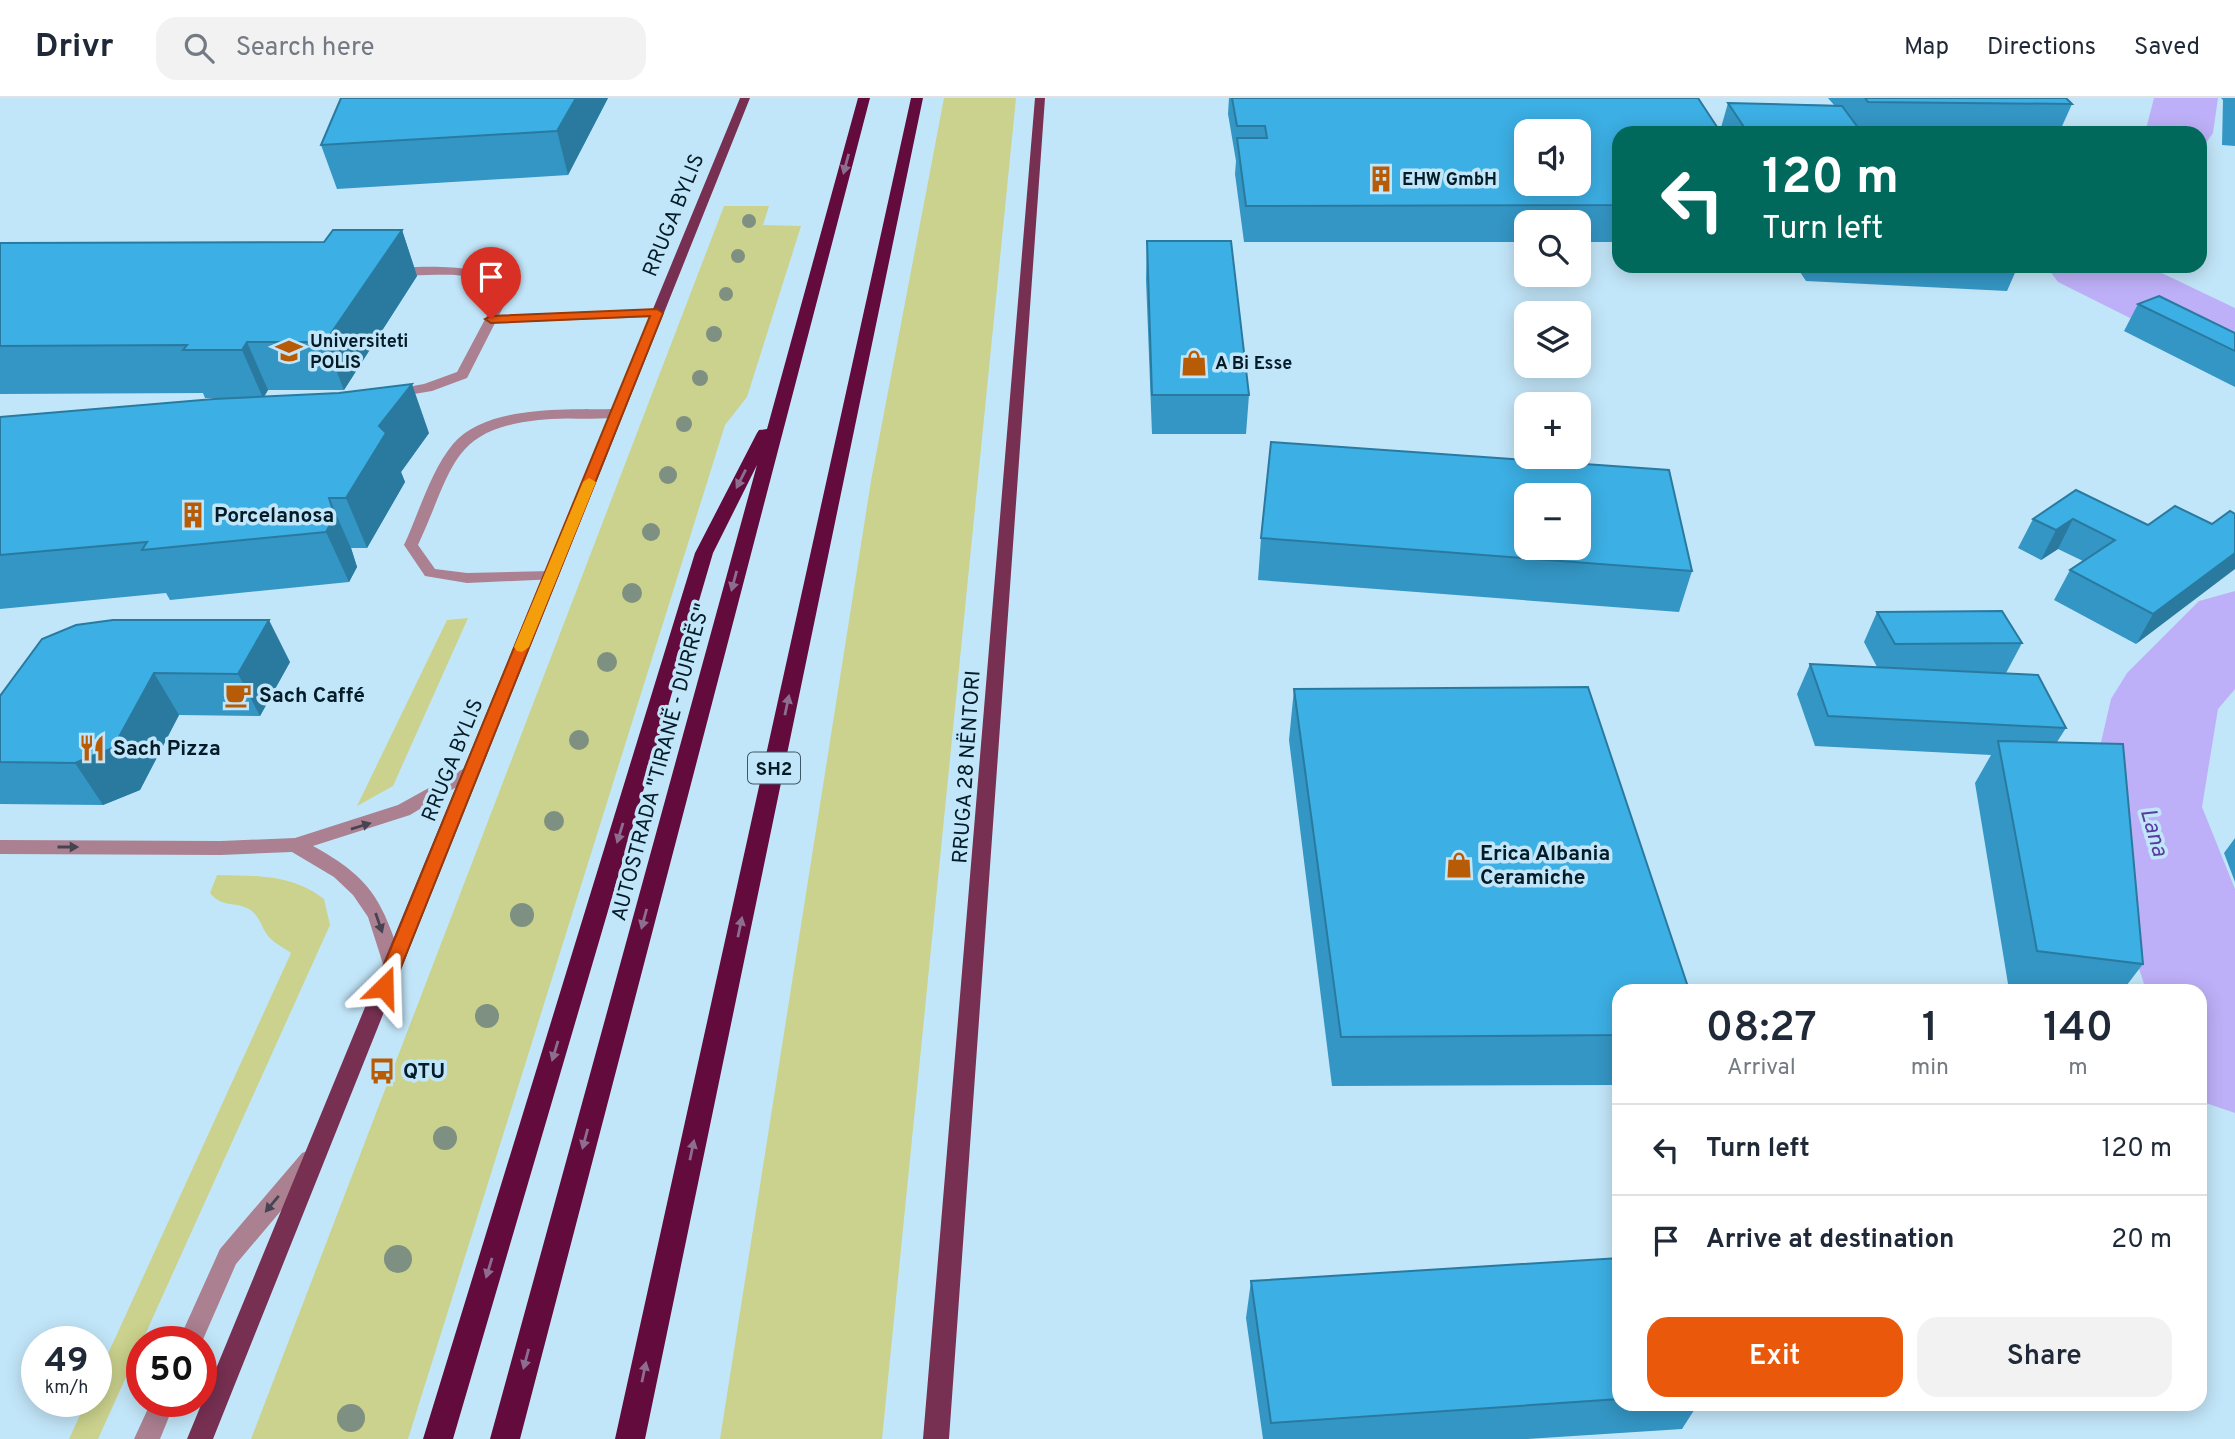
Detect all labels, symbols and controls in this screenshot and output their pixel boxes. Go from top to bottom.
search box [156,17,646,80]
text: Drivr [35,27,114,69]
icon: search [180,29,218,67]
text: Search here [236,32,375,65]
text: Map [1904,33,1949,63]
text: Directions [1987,33,2096,63]
text: Saved [2134,33,2200,63]
map controls [1514,119,1591,560]
button: sound [1514,119,1591,196]
text: 120 m [1762,149,1899,211]
street label: RRUGA BYLIS [637,150,711,281]
one-way arrow [840,153,851,175]
icon: left [1647,154,1738,245]
building icon: EHW GmbH [1366,164,1396,194]
place label: EHW GmbH [1402,169,1497,192]
button: search [1514,210,1591,287]
text: Turn left [1762,210,1883,250]
pin [461,247,521,319]
icon: arrive [472,258,510,296]
button: layers [1514,301,1591,378]
place label: Universiteti POLIS [310,331,408,375]
school or university icon: Universiteti POLIS [274,336,304,366]
shop icon: A Bi Esse [1179,348,1209,378]
place label: A Bi Esse [1215,353,1292,376]
button: + [1514,392,1591,469]
one-way arrow [736,469,747,489]
button: − [1514,483,1591,560]
building icon: Porcelanosa [178,500,208,530]
place label: Porcelanosa [214,503,334,530]
one-way arrow [728,570,739,592]
street label: AUTOSTRADA "TIRANË - DURRËS" [606,601,717,924]
street label: RRUGA 28 NËNTORI [947,670,988,865]
cafe icon: Sach Caffé [223,680,253,710]
place label: Sach Caffé [259,683,365,710]
one-way arrow [782,694,793,716]
street label: RRUGA BYLIS [416,695,490,826]
restaurant icon: Sach Pizza [77,733,107,763]
place label: Sach Pizza [113,736,221,763]
road number: SH2 [748,752,800,783]
water label: Lana [2132,805,2173,860]
one-way arrow [351,820,372,830]
one-way arrow [614,822,624,843]
one-way arrow [57,841,79,853]
place label: Erica Albania Ceramiche [1480,841,1610,892]
shop icon: Erica Albania Ceramiche [1444,850,1474,880]
one-way arrow [638,909,648,930]
one-way arrow [374,912,385,933]
one-way arrow [734,916,745,938]
position arrow [347,950,421,1024]
text: 08:27 [1706,1003,1817,1056]
text: 1 [1922,1003,1938,1056]
text: 140 [2043,1003,2113,1056]
one-way arrow [549,1040,559,1061]
text: Arrival [1727,1054,1796,1083]
text: min [1911,1054,1949,1083]
text: m [2068,1054,2088,1083]
bus stop icon: QTU [367,1056,397,1086]
place label: QTU [403,1059,445,1086]
one-way arrow [579,1128,590,1150]
icon: left [1647,1131,1685,1169]
text: Turn left [1706,1133,1810,1166]
text: 120 m [2102,1133,2172,1166]
one-way arrow [686,1139,697,1161]
one-way arrow [265,1195,280,1213]
icon: arrive [1647,1222,1685,1260]
text: Arrive at destination [1706,1224,1954,1257]
text: 20 m [2111,1224,2172,1257]
one-way arrow [484,1258,494,1279]
button: Exit [1647,1317,1903,1397]
button: Share [1917,1317,2172,1397]
speed limit sign: 50 [126,1326,217,1417]
text: 49 [44,1340,89,1384]
one-way arrow [520,1348,531,1370]
one-way arrow [639,1361,650,1383]
text: km/h [45,1377,88,1400]

